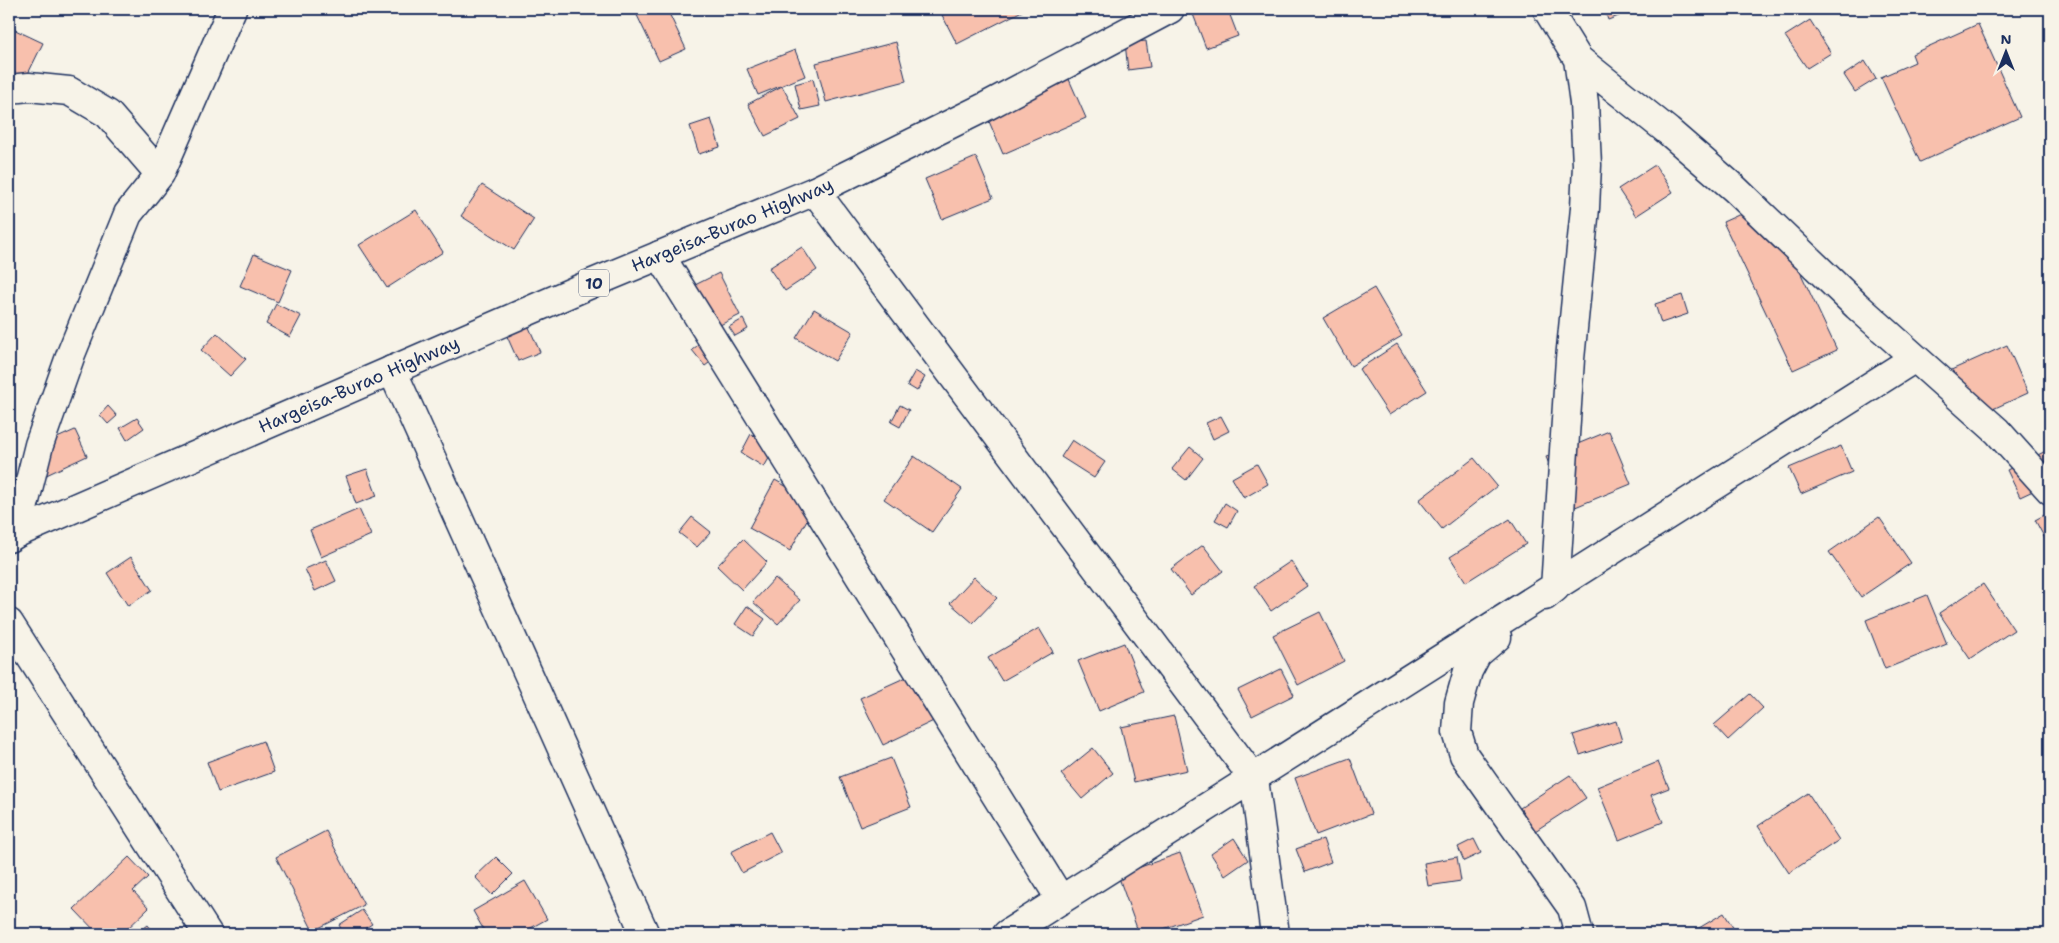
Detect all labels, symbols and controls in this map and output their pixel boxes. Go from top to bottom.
north arrow [1982,28,2032,78]
text: N [2000,30,2012,48]
street label: Hargeisa-Burao Highway [628,172,837,278]
road number: 10 [579,270,609,296]
street label: Hargeisa-Burao Highway [255,331,463,439]

